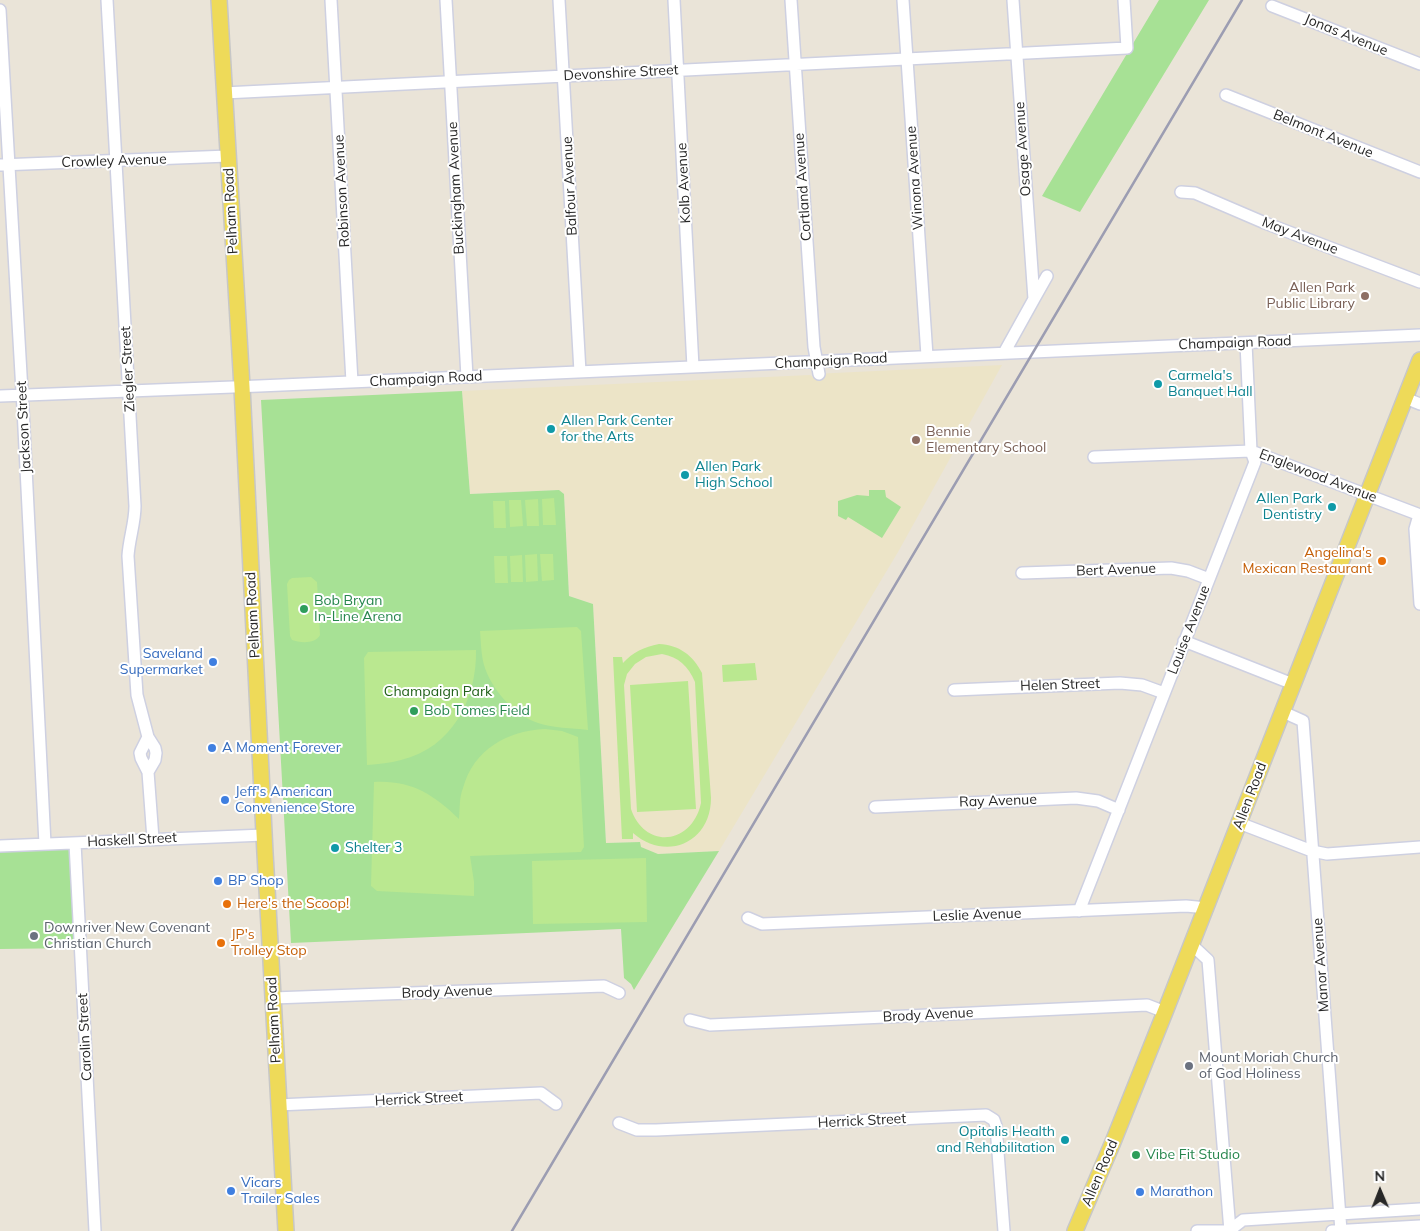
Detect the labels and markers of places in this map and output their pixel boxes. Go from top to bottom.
place label: Allen Park Public Library [1267,280,1355,312]
marker: Allen Park Public Library [1359,290,1371,302]
place label: Carmela's Banquet Hall [1168,368,1253,401]
marker: Carmela's Banquet Hall [1152,378,1164,390]
place label: Allen Park Center for the Arts [561,413,673,446]
marker: Allen Park Center for the Arts [545,423,557,435]
place label: Bennie Elementary School [926,424,1046,457]
marker: Bennie Elementary School [910,434,922,446]
place label: Allen Park High School [695,459,773,492]
marker: Allen Park High School [679,469,691,481]
place label: Allen Park Dentistry [1256,491,1322,524]
marker: Allen Park Dentistry [1326,501,1338,513]
place label: Angelina's Mexican Restaurant [1243,545,1372,578]
marker: Angelina's Mexican Restaurant [1376,555,1388,567]
place label: Bob Bryan In-Line Arena [314,593,402,626]
marker: Bob Bryan In-Line Arena [298,603,310,615]
place label: Saveland Supermarket [120,646,203,679]
marker: Saveland Supermarket [207,656,219,668]
place label: Bob Tomes Field [424,703,530,719]
marker: Bob Tomes Field [408,705,420,717]
place label: A Moment Forever [222,740,341,756]
marker: A Moment Forever [206,742,218,754]
place label: Jeff's American Convenience Store [235,784,355,816]
marker: Jeff's American Convenience Store [219,794,231,806]
place label: Shelter 3 [345,840,402,856]
marker: Shelter 3 [329,842,341,854]
place label: BP Shop [228,873,284,889]
marker: BP Shop [212,875,224,887]
place label: Here's the Scoop! [237,896,349,912]
marker: Here's the Scoop! [221,898,233,910]
place label: Downriver New Covenant Christian Church [44,920,210,952]
place label: JP's Trolley Stop [231,927,307,960]
marker: Downriver New Covenant Christian Church [28,930,40,942]
marker: JP's Trolley Stop [215,937,227,949]
place label: Mount Moriah Church of God Holiness [1199,1050,1339,1082]
marker: Mount Moriah Church of God Holiness [1183,1060,1195,1072]
place label: Opitalis Health and Rehabilitation [936,1124,1055,1156]
marker: Opitalis Health and Rehabilitation [1059,1134,1071,1146]
place label: Vibe Fit Studio [1146,1147,1240,1163]
marker: Vibe Fit Studio [1130,1149,1142,1161]
place label: Vicars Trailer Sales [241,1175,320,1208]
place label: Marathon [1150,1184,1213,1200]
marker: Vicars Trailer Sales [225,1185,237,1197]
marker: Marathon [1134,1186,1146,1198]

